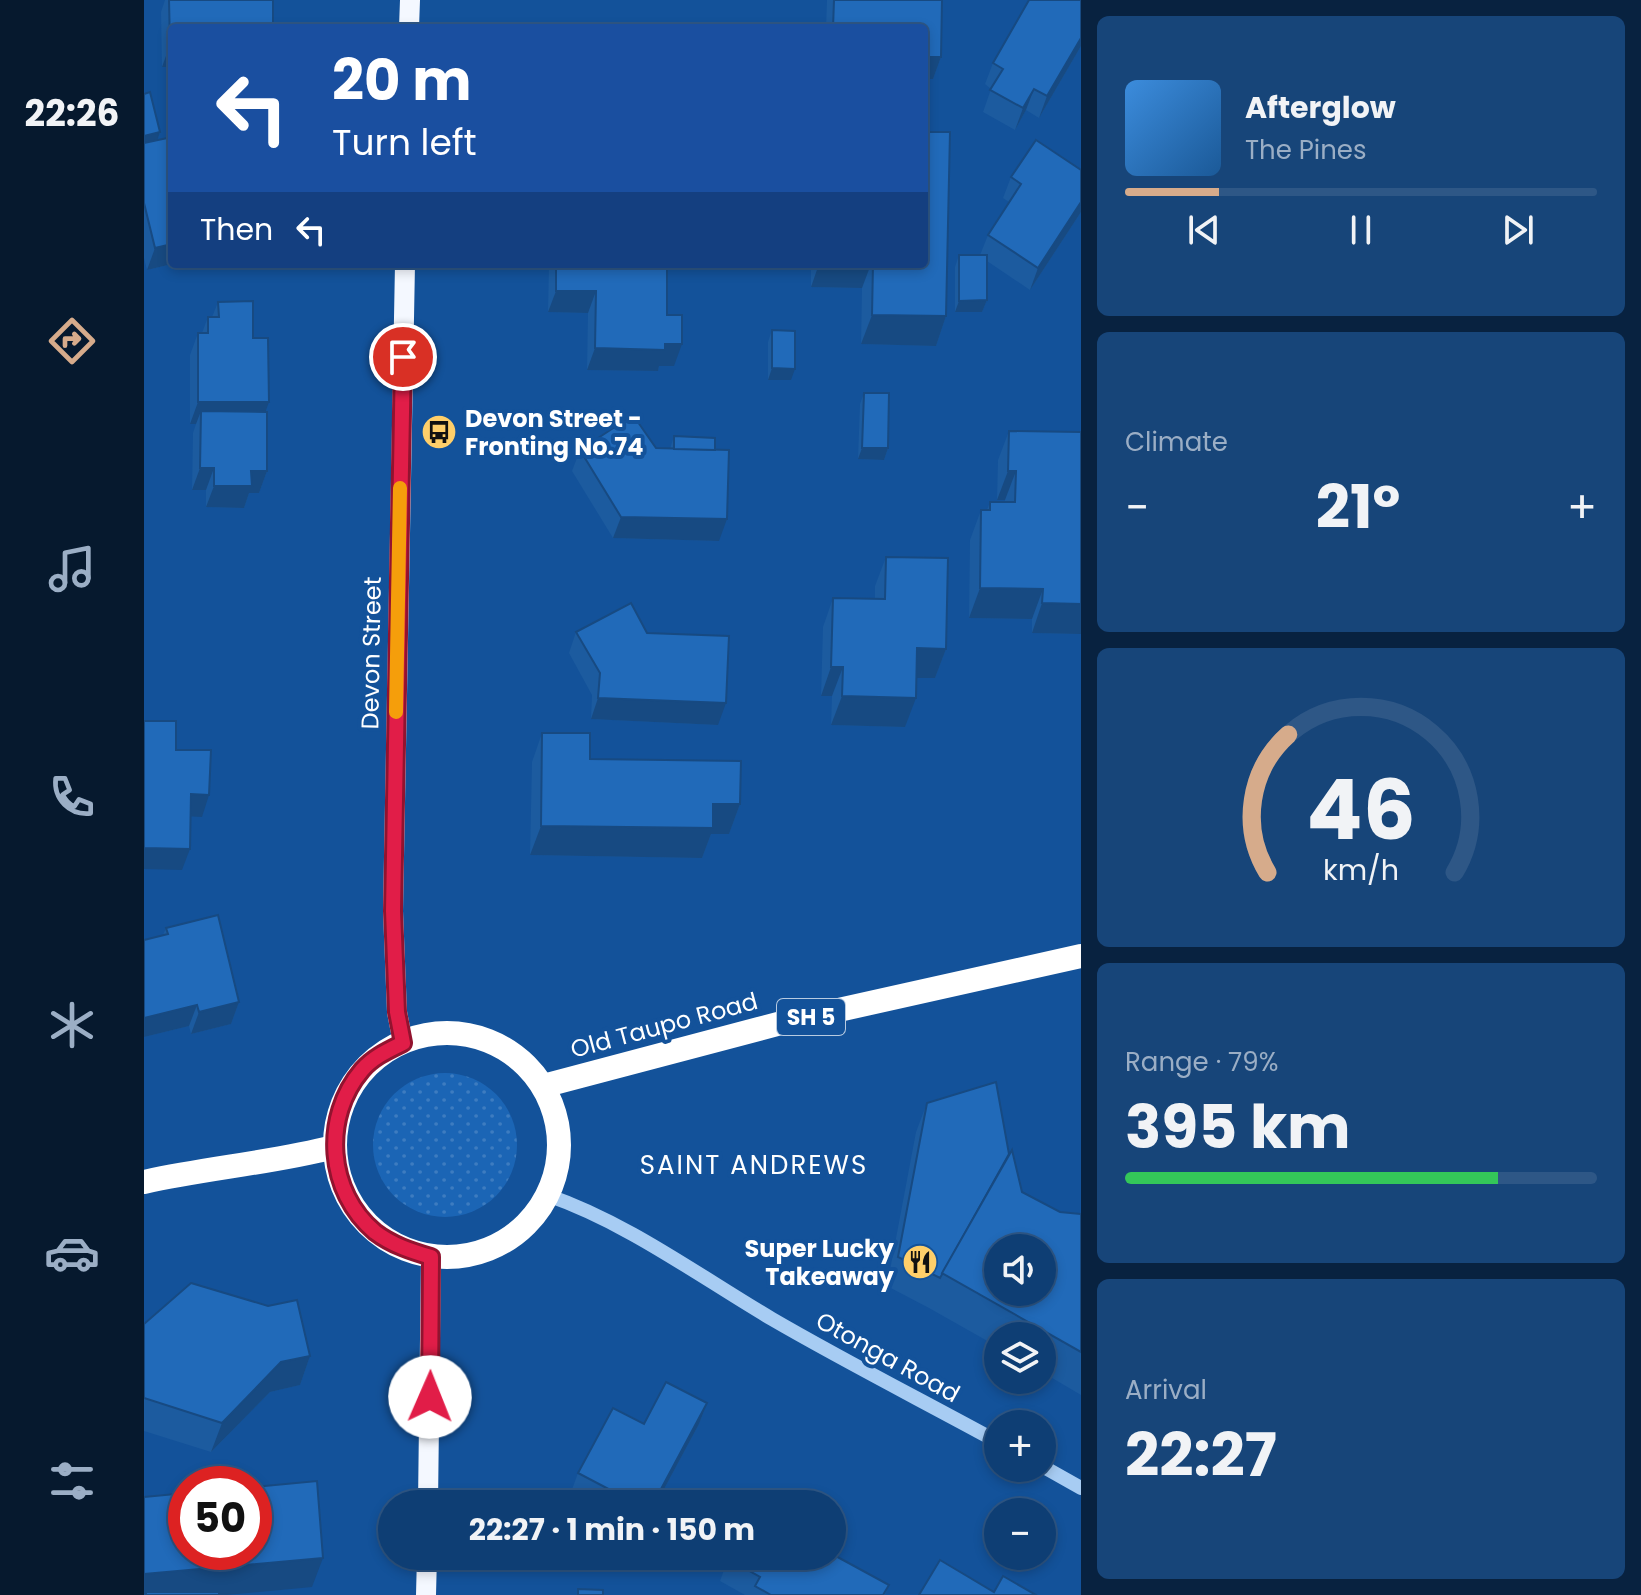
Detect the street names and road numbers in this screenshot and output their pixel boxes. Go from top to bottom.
street label: Devon Street [353,576,389,730]
street label: Old Taupo Road [567,984,761,1066]
road number: SH 5 [777,999,845,1035]
street label: Otonga Road [810,1304,966,1410]

